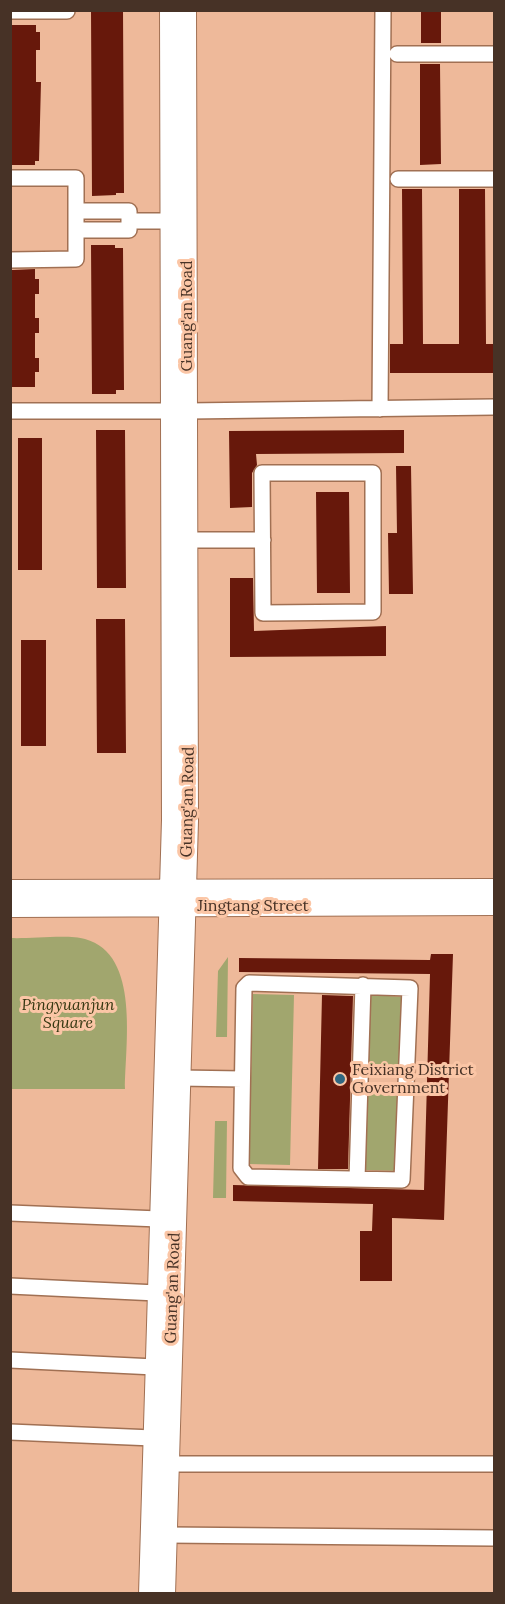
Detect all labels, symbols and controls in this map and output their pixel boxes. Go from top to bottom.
street label: Guang'an Road [177,260,197,372]
street label: Guang'an Road [177,746,199,858]
street label: Jingtang Street [197,896,309,916]
park label: Pingyuanjun Square [21,995,115,1033]
place label: Feixiang District Government [352,1060,474,1098]
marker: Feixiang District Government [333,1072,347,1086]
street label: Guang'an Road [161,1232,185,1344]

